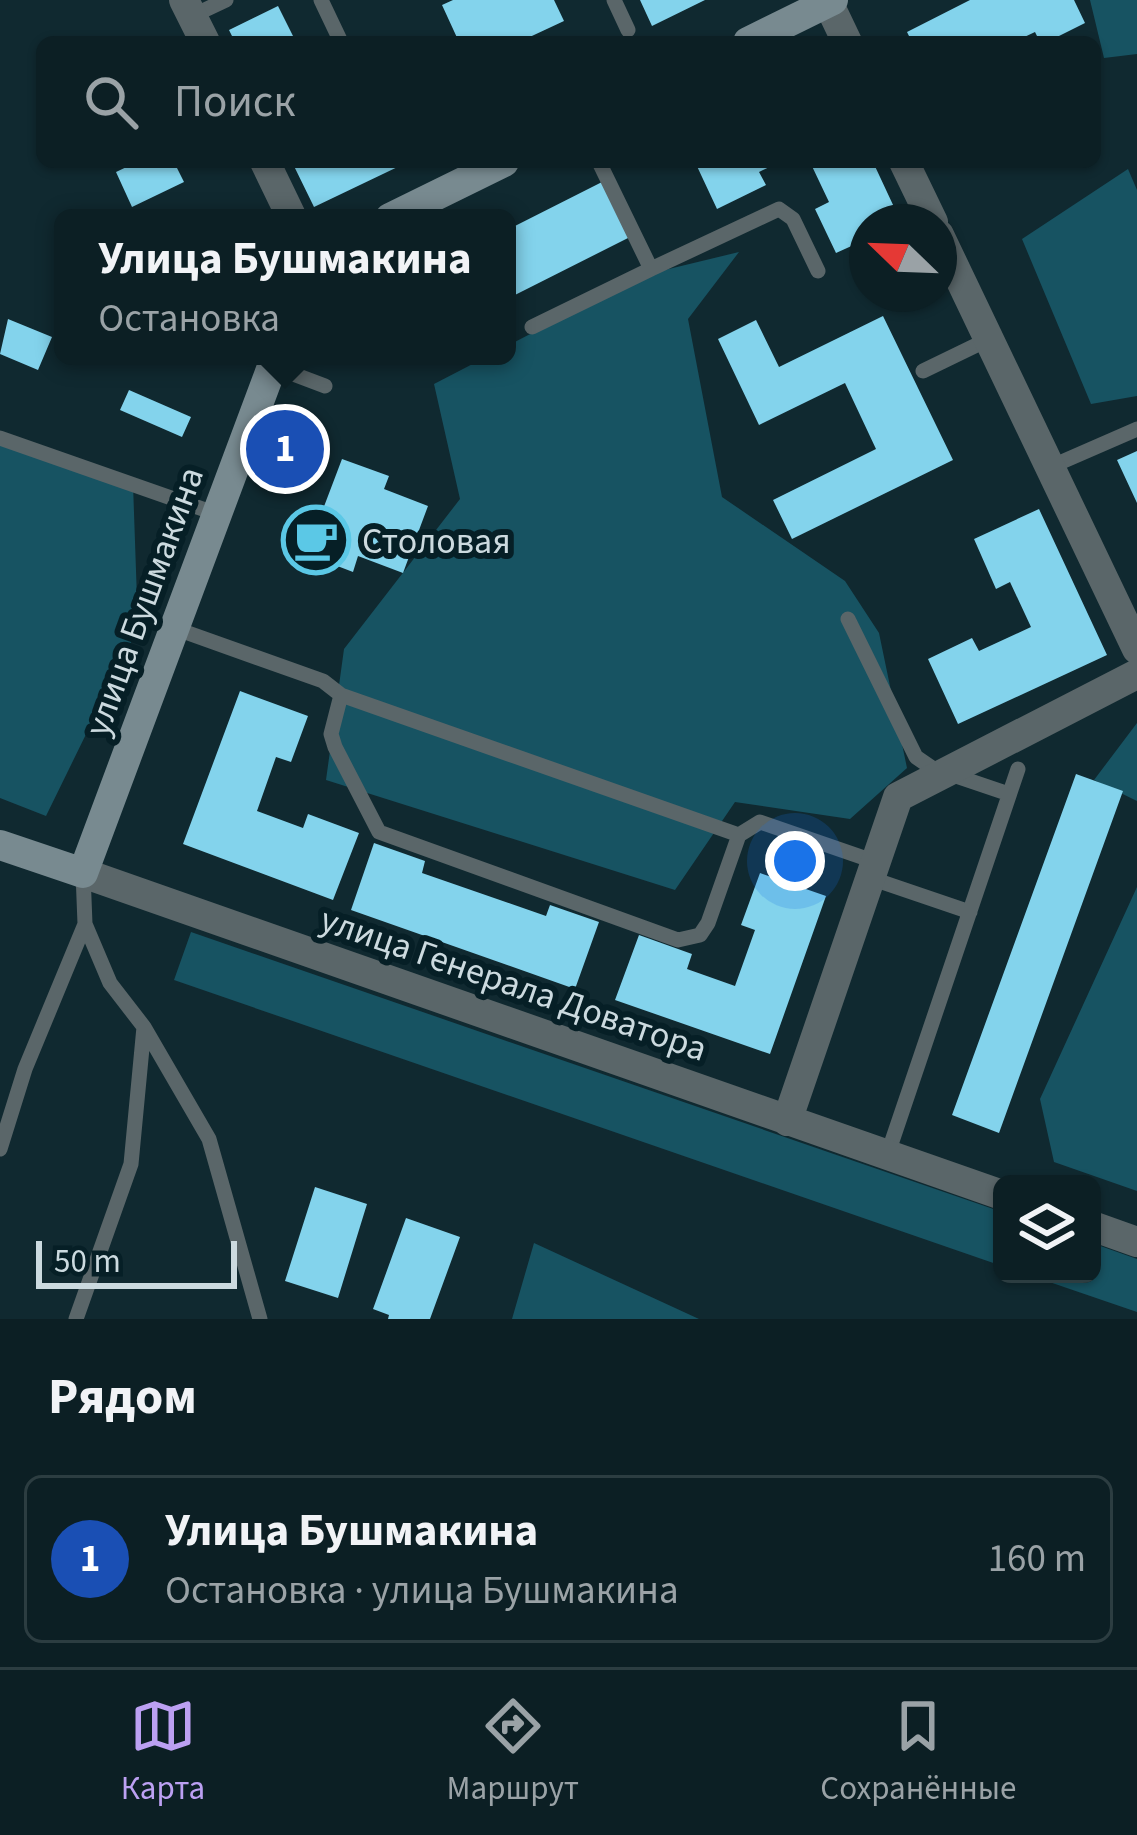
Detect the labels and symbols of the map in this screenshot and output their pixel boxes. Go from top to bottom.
north arrow [849,204,957,312]
pin: 1 [246,404,324,494]
street label: улица Бушмакина [72,460,217,743]
cafe icon: Столовая [281,505,351,575]
place label: Столовая [362,516,511,567]
your location [765,831,825,891]
street label: улица Генерала Доватора [313,894,714,1075]
scale bar [36,1235,237,1288]

